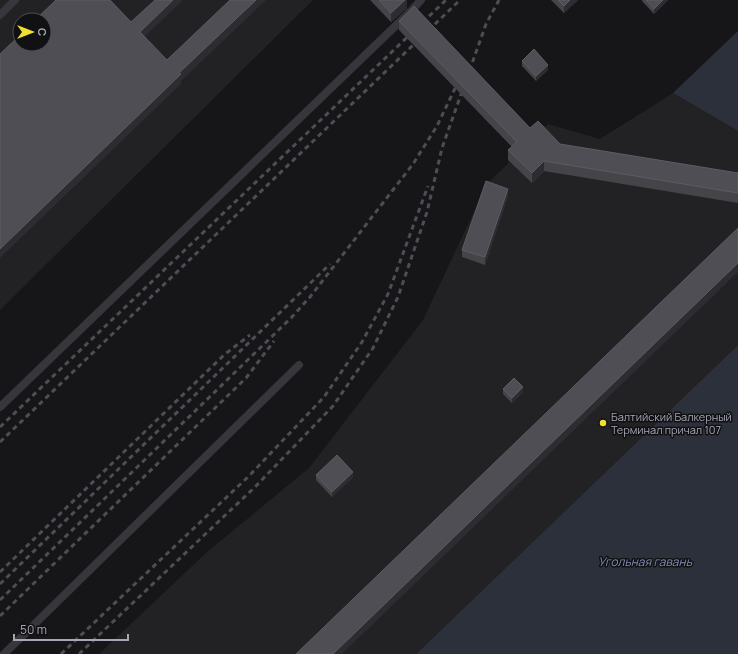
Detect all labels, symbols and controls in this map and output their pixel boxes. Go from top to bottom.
north arrow [12,12,52,52]
text: С [35,28,50,36]
place label: Балтийский Балкерный Терминал причал 107 [611,409,732,437]
marker: Балтийский Балкерный Терминал причал 107 [598,418,608,428]
water label: Угольная гавань [598,553,693,570]
scale bar [14,616,128,642]
text: 50 m [20,621,47,638]

